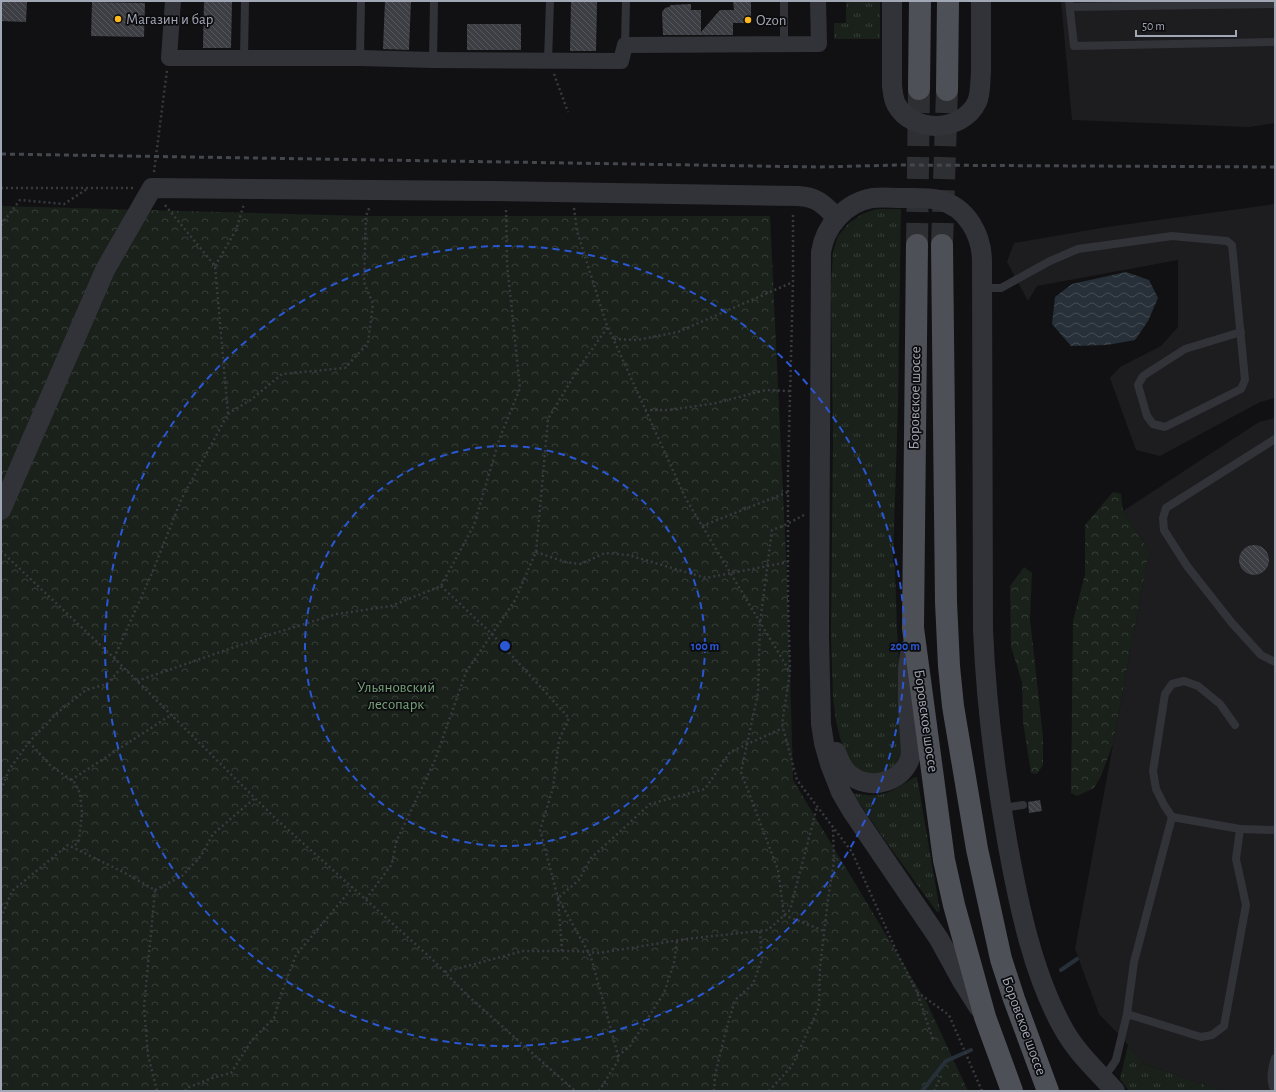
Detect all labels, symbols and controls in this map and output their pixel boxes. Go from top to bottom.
place label: Магазин и бар [126,12,214,27]
scale bar [1136,12,1236,38]
place label: Ozon [756,13,786,28]
marker: Магазин и бар [113,14,123,24]
marker: Ozon [743,15,753,25]
text: 50 m [1142,20,1165,32]
street label: Боровское шоссе [907,346,923,450]
centre of rings [498,639,512,653]
text: 100 m [691,640,719,652]
text: 200 m [890,640,920,652]
street label: Боровское шоссе [911,669,941,773]
park label: Ульяновский лесопарк [357,680,435,712]
street label: Боровское шоссе [999,975,1049,1077]

